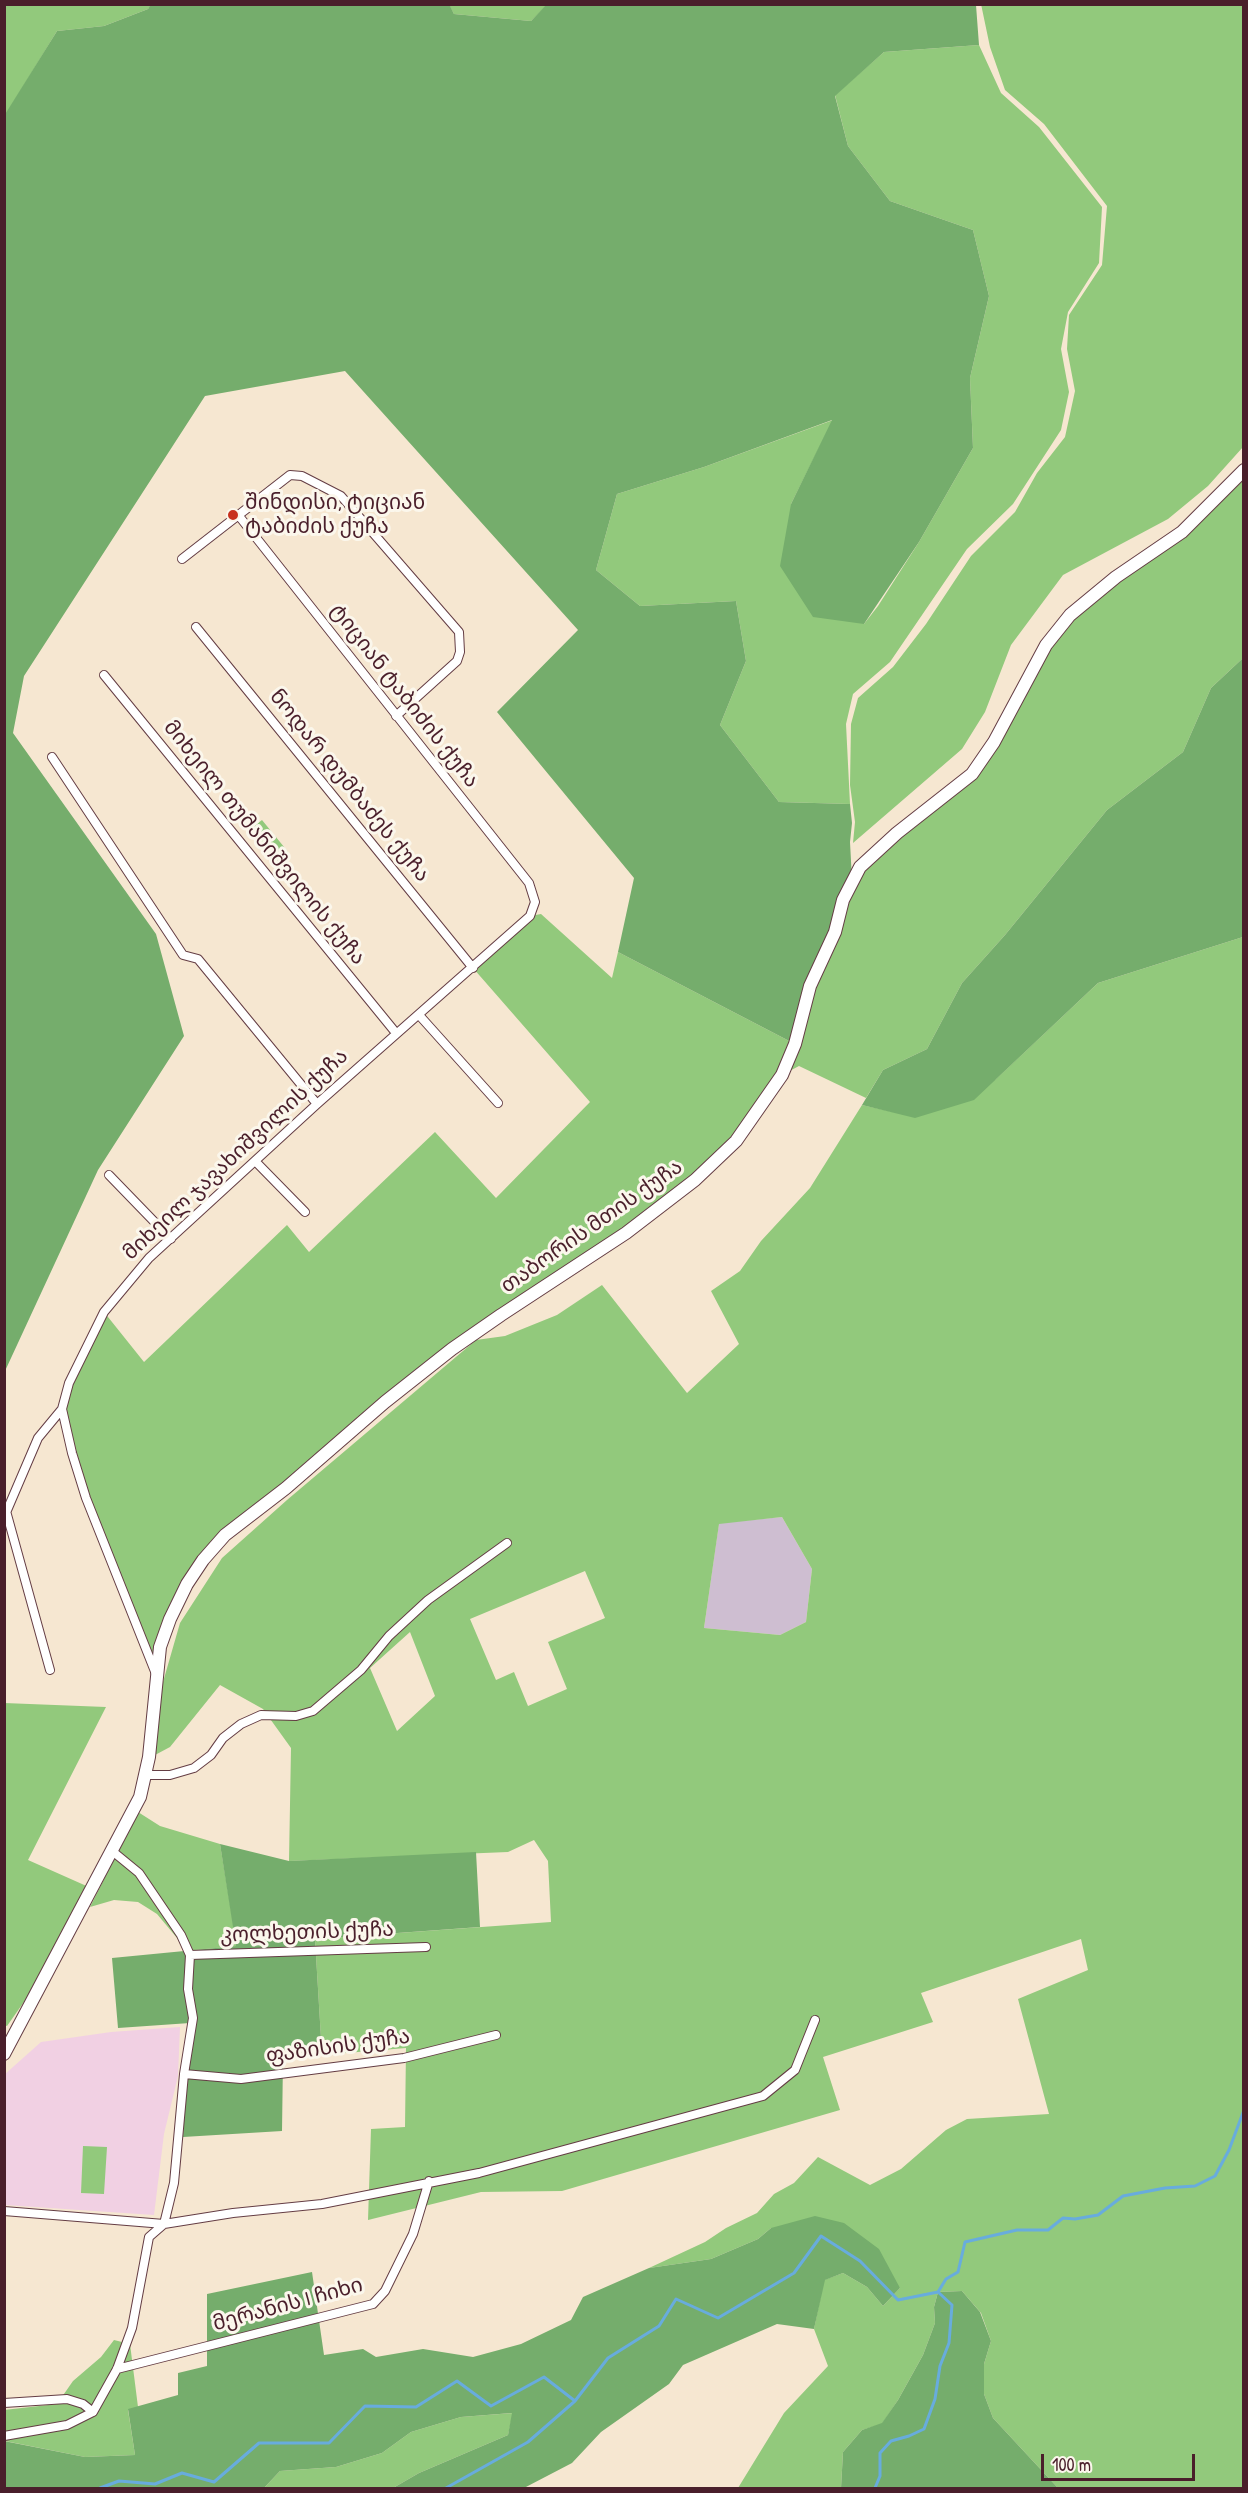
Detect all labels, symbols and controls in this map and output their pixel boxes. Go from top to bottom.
place label: შინდისი, ტიციან ტაბიძის ქუჩა [245,490,425,540]
marker: შინდისი, ტიციან ტაბიძის ქუჩა [226,508,240,522]
street label: ტიციან ტაბიძის ქუჩა [324,599,484,793]
street label: ნოდარ დუმბაძეს ქუჩა [264,685,434,887]
street label: მიხეილ თუმანიშვილის ქუჩა [158,716,370,970]
street label: მიხეილ ჯავახიშვილის ქუჩა [118,1044,354,1266]
street label: თაბორის მთის ქუჩა [496,1155,688,1299]
street label: კოლხეთის ქუჩა [220,1917,394,1949]
street label: ფაზისის ქუჩა [264,2024,412,2070]
street label: მერანის I ჩიხი [210,2273,366,2337]
scale bar [1044,2442,1198,2480]
text: 100 m [1052,2452,1091,2477]

